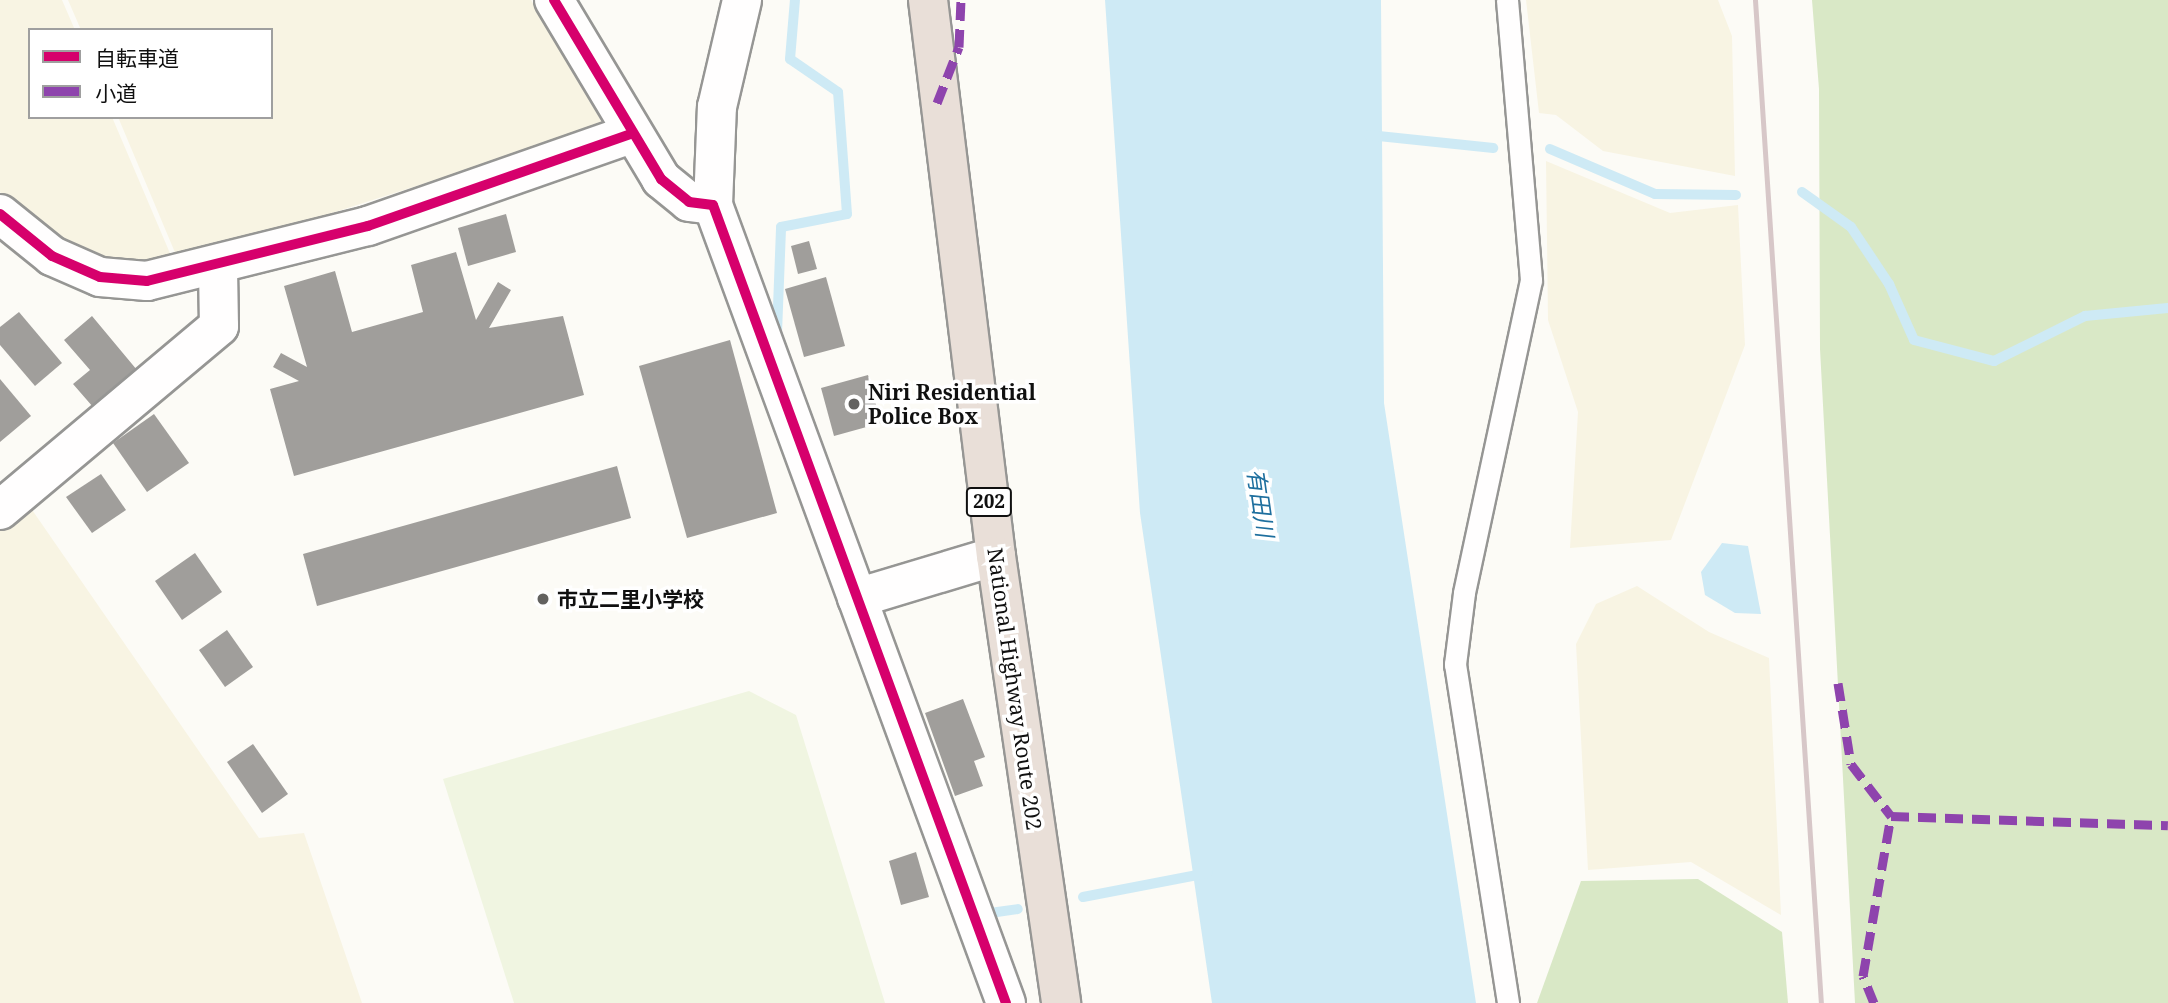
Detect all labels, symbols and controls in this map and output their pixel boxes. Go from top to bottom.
legend [28,28,273,119]
text: 自転車道 [95,44,179,72]
text: 小道 [95,79,137,107]
place label: Niri Residential Police Box [868,379,1036,429]
marker: Niri Residential Police Box [846,396,862,412]
water label: 有田川 [1243,467,1279,539]
road number: 202 [964,486,1014,517]
street label: National Highway Route 202 [983,546,1047,832]
place label: 市立二里小学校 [557,586,704,612]
marker: 市立二里小学校 [535,591,551,607]

